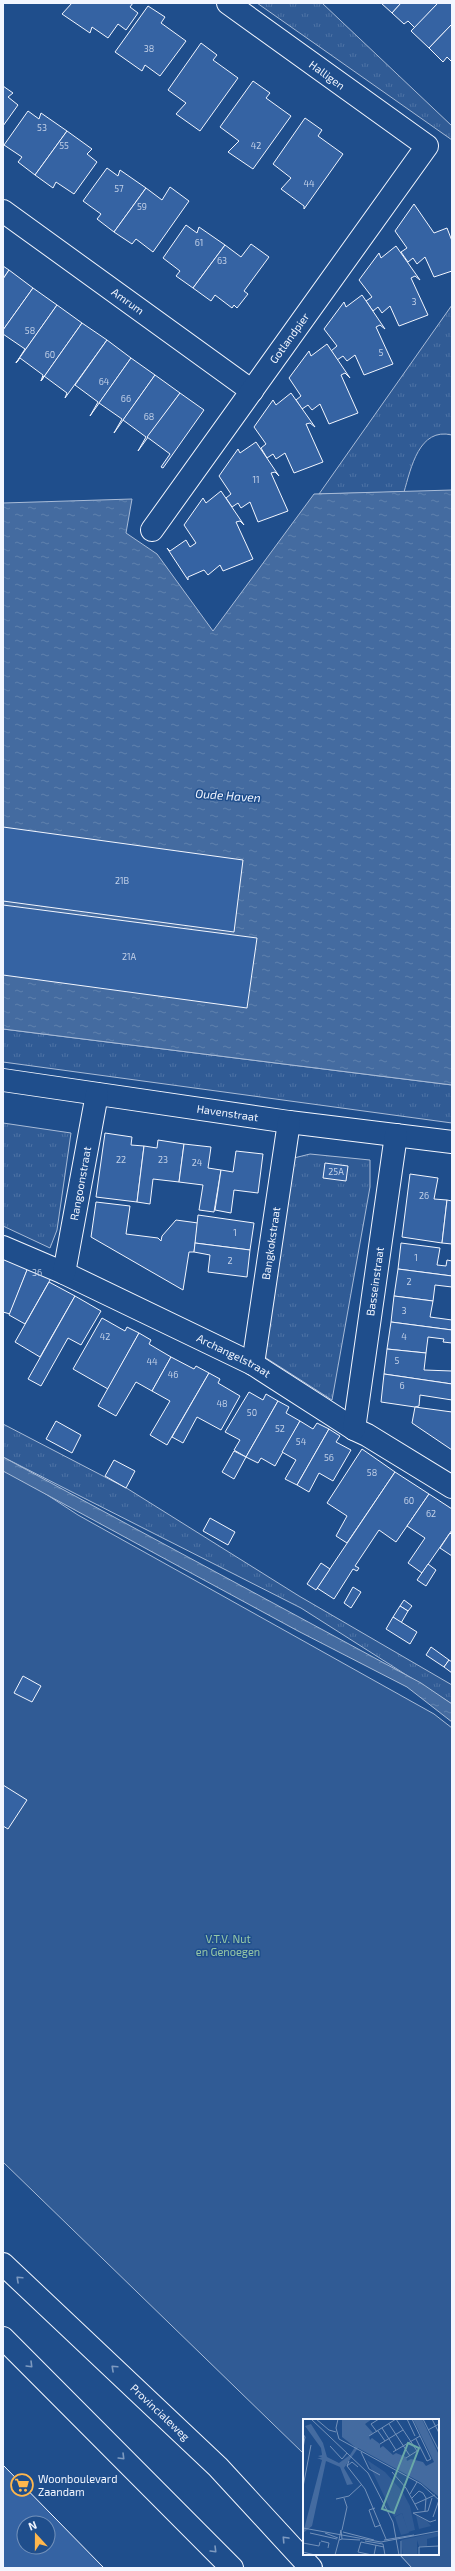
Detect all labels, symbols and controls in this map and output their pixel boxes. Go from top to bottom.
house number: 38 [144,43,154,54]
street label: Halligen [307,57,348,92]
house number: 53 [37,122,47,133]
house number: 55 [59,140,69,151]
house number: 42 [251,140,261,151]
house number: 44 [303,178,315,189]
house number: 57 [114,183,124,194]
house number: 59 [137,201,147,212]
house number: 61 [195,237,203,248]
house number: 63 [217,255,227,266]
street label: Amrum [109,285,147,317]
house number: 3 [411,296,417,307]
street label: Gotlandpier [267,310,312,366]
house number: 58 [25,325,35,336]
house number: 5 [379,347,384,358]
house number: 60 [45,349,55,360]
house number: 64 [99,376,110,387]
house number: 66 [121,393,131,404]
house number: 68 [144,411,154,422]
house number: 11 [252,474,260,485]
water label: Oude Haven [195,786,261,804]
house number: 21B [115,875,130,886]
house number: 21A [122,951,137,962]
street label: Havenstraat [196,1102,259,1123]
street label: Rangoonstraat [67,1145,93,1221]
house number: 22 [116,1154,126,1165]
house number: 23 [158,1154,168,1165]
house number: 24 [192,1157,203,1168]
house number: 25A [328,1166,344,1177]
house number: 26 [419,1190,429,1201]
street label: Bangkokstraat [259,1206,282,1280]
house number: 1 [233,1227,237,1238]
street label: Basseinstraat [363,1246,386,1317]
house number: 1 [414,1252,418,1263]
house number: 2 [227,1255,233,1266]
house number: 36 [32,1267,42,1278]
house number: 2 [406,1276,412,1287]
house number: 3 [401,1305,407,1316]
house number: 42 [100,1331,110,1342]
street label: Archangelstraat [195,1331,273,1380]
house number: 4 [401,1331,407,1342]
house number: 5 [395,1355,400,1366]
house number: 44 [146,1356,158,1367]
house number: 46 [168,1369,178,1380]
house number: 6 [399,1380,405,1391]
house number: 48 [217,1398,228,1409]
house number: 50 [247,1407,257,1418]
house number: 52 [275,1423,285,1434]
house number: 54 [296,1436,307,1447]
house number: 56 [324,1452,334,1463]
house number: 58 [367,1467,377,1478]
house number: 60 [404,1495,414,1506]
house number: 62 [426,1508,436,1519]
park label: V.T.V. Nut en Genoegen [196,1932,260,1958]
one-way arrow [16,2276,24,2284]
one-way arrow [26,2360,33,2368]
one-way arrow [111,2366,119,2373]
street label: Provincialeweg [128,2381,193,2443]
inset map [303,2419,439,2555]
one-way arrow [117,2452,125,2460]
supermarket icon: Woonboulevard Zaandam [9,2472,35,2498]
place label: Woonboulevard Zaandam [38,2472,117,2498]
north arrow [16,2515,56,2555]
text: N [26,2518,38,2533]
one-way arrow [282,2536,289,2544]
one-way arrow [209,2545,217,2553]

